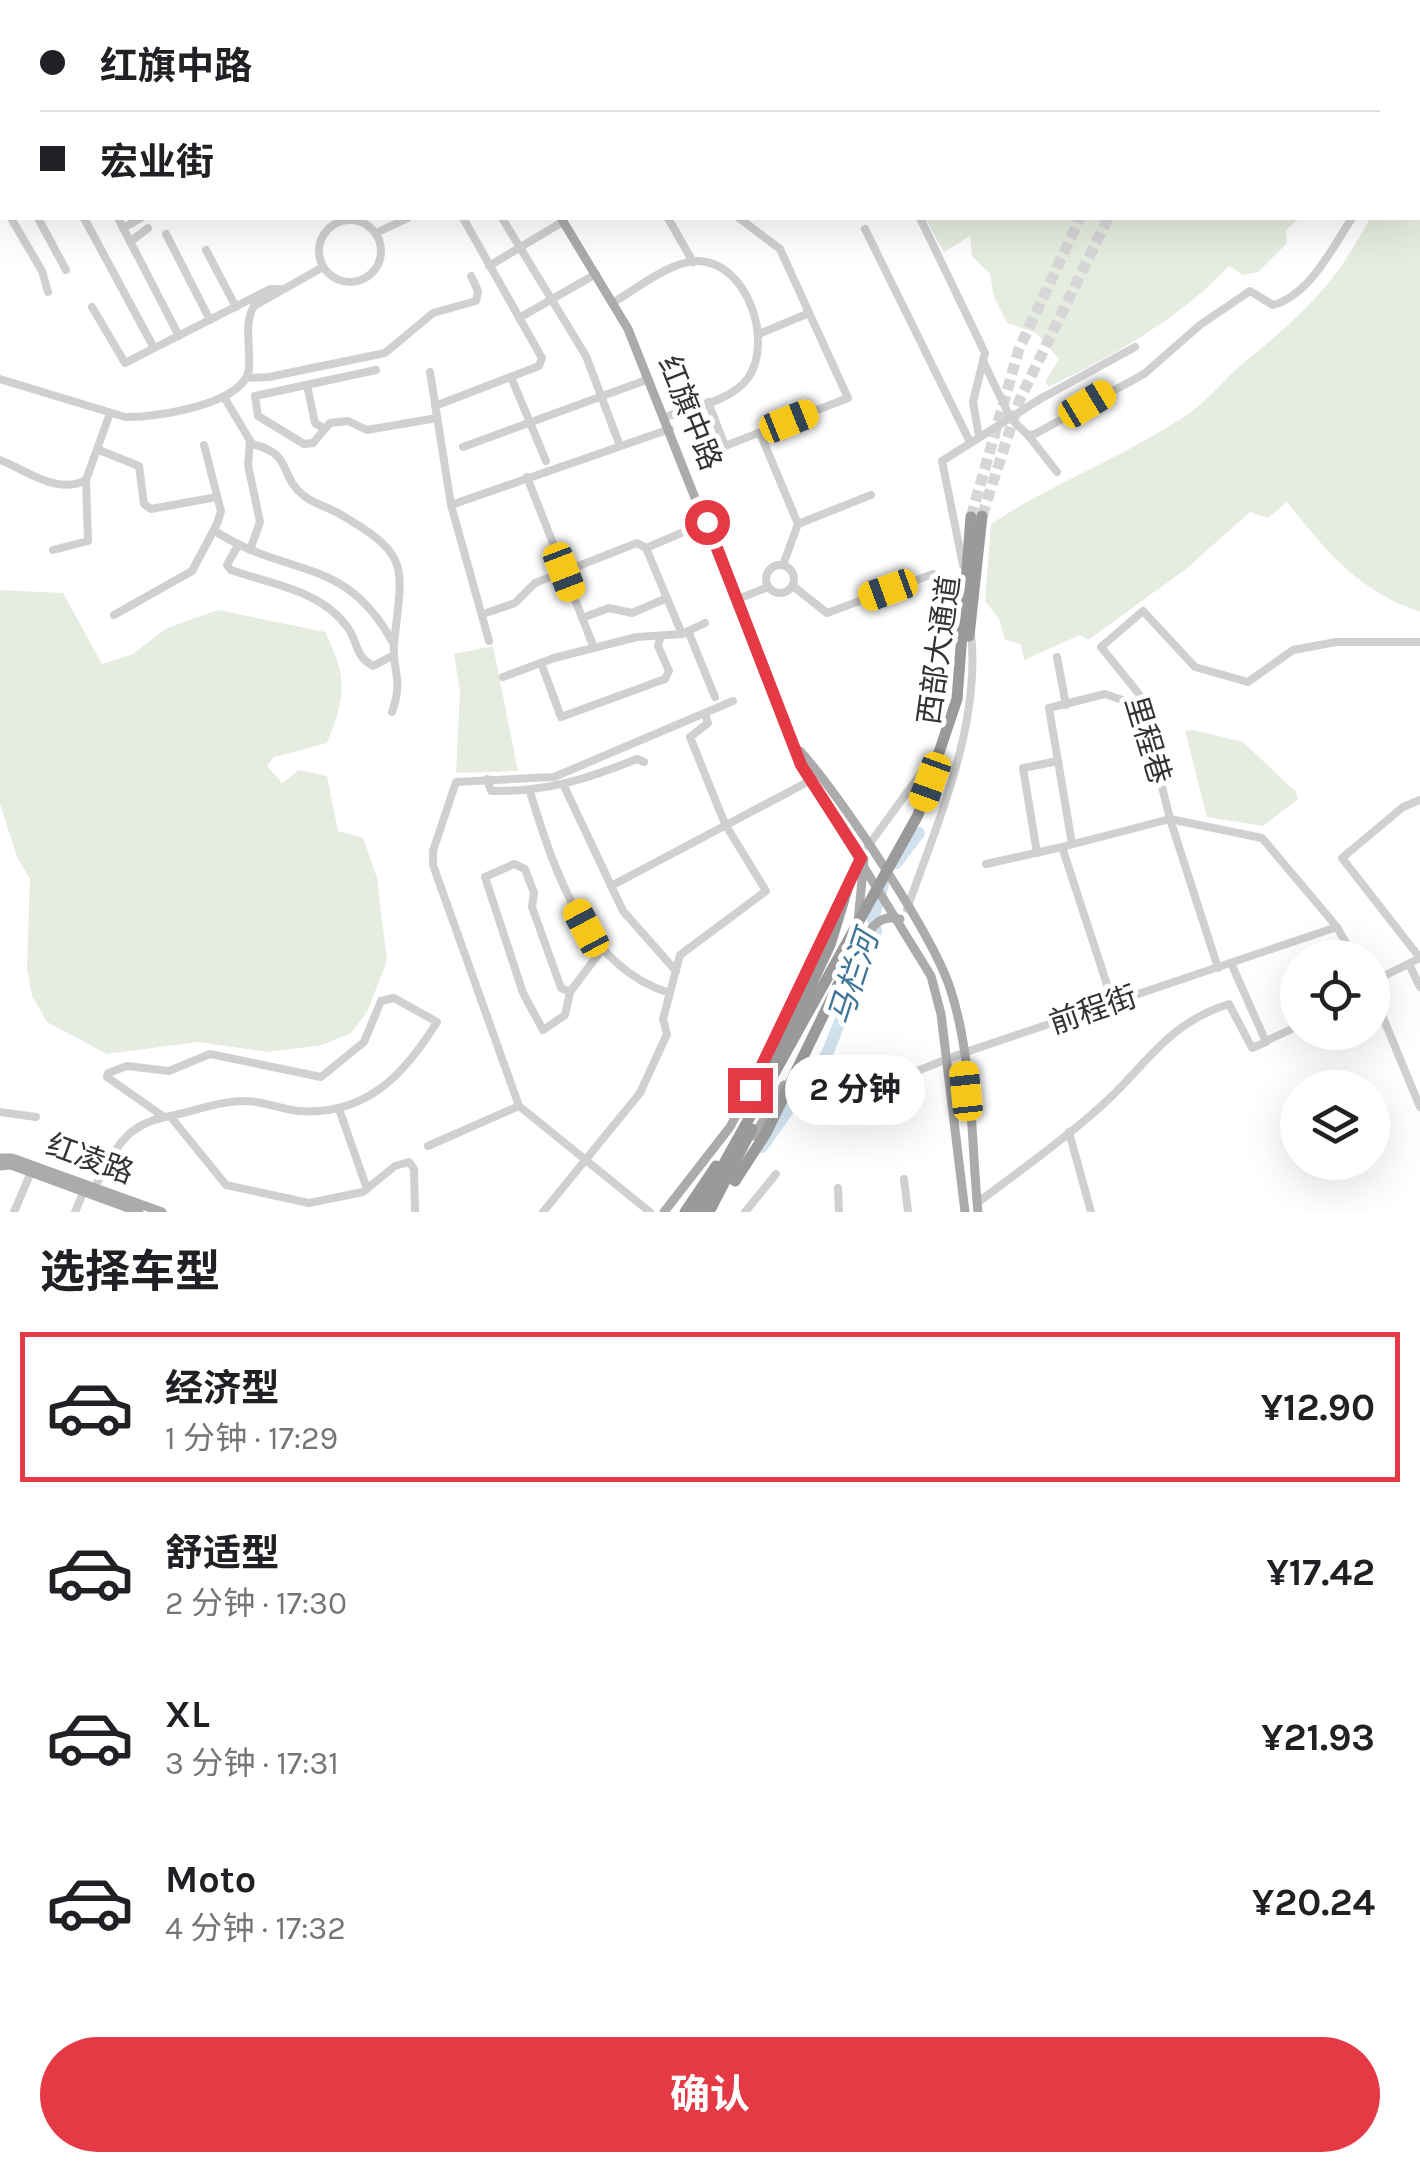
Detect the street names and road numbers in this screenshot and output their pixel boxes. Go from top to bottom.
street label: 红旗中路 [651,351,729,475]
street label: 西部大通道 [911,573,967,727]
street label: 里程巷 [1118,692,1178,788]
street label: 前程街 [1045,978,1141,1042]
street label: 红凌路 [42,1127,138,1191]

